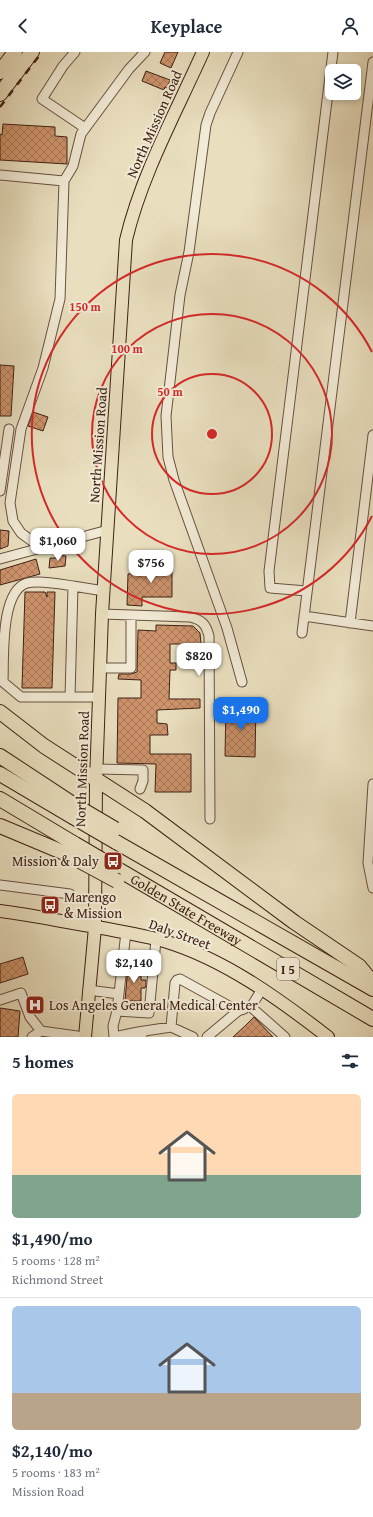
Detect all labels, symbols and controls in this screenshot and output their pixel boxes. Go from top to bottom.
text: Keyplace [151,13,222,40]
icon: back [12,15,34,37]
icon: person [339,15,361,37]
map controls [325,64,361,100]
button: layers [325,64,361,100]
street label: North Mission Road [121,67,187,181]
text: 150 m [69,298,102,315]
text: 100 m [111,340,144,357]
text: 50 m [157,383,183,400]
street label: North Mission Road [84,386,112,503]
centre of rings [205,427,219,441]
pin: $1,060 [25,528,91,562]
text: $1,060 [39,531,77,550]
pin: $756 [127,550,175,584]
text: $756 [138,553,164,572]
pin: $820 [175,643,223,677]
text: $820 [186,646,212,665]
pin: $1,490 [208,697,274,731]
text: $1,490 [222,700,260,719]
street label: North Mission Road [70,710,94,827]
bus stop icon: Mission & Daly [102,850,124,872]
place label: Mission & Daly [12,851,99,871]
street label: Golden State Freeway [127,869,246,950]
place label: Marengo & Mission [64,887,122,923]
bus stop icon: Marengo & Mission [39,894,61,916]
street label: Daly Street [146,914,214,954]
pin: $2,140 [101,950,167,984]
text: $2,140 [115,953,153,972]
road number: I 5 [277,958,299,980]
hospital icon: Los Angeles General Medical Center [24,994,46,1016]
place label: Los Angeles General Medical Center [49,995,258,1015]
text: 5 homes [12,1049,74,1074]
icon: filters [339,1050,361,1072]
icon: home [151,1120,223,1192]
text: $1,490/mo [12,1226,93,1251]
text: 5 rooms · 128 m² [12,1251,100,1270]
text: Richmond Street [12,1270,103,1289]
icon: home [151,1332,223,1404]
text: $2,140/mo [12,1438,93,1463]
text: 5 rooms · 183 m² [12,1463,100,1482]
text: Mission Road [12,1482,84,1501]

